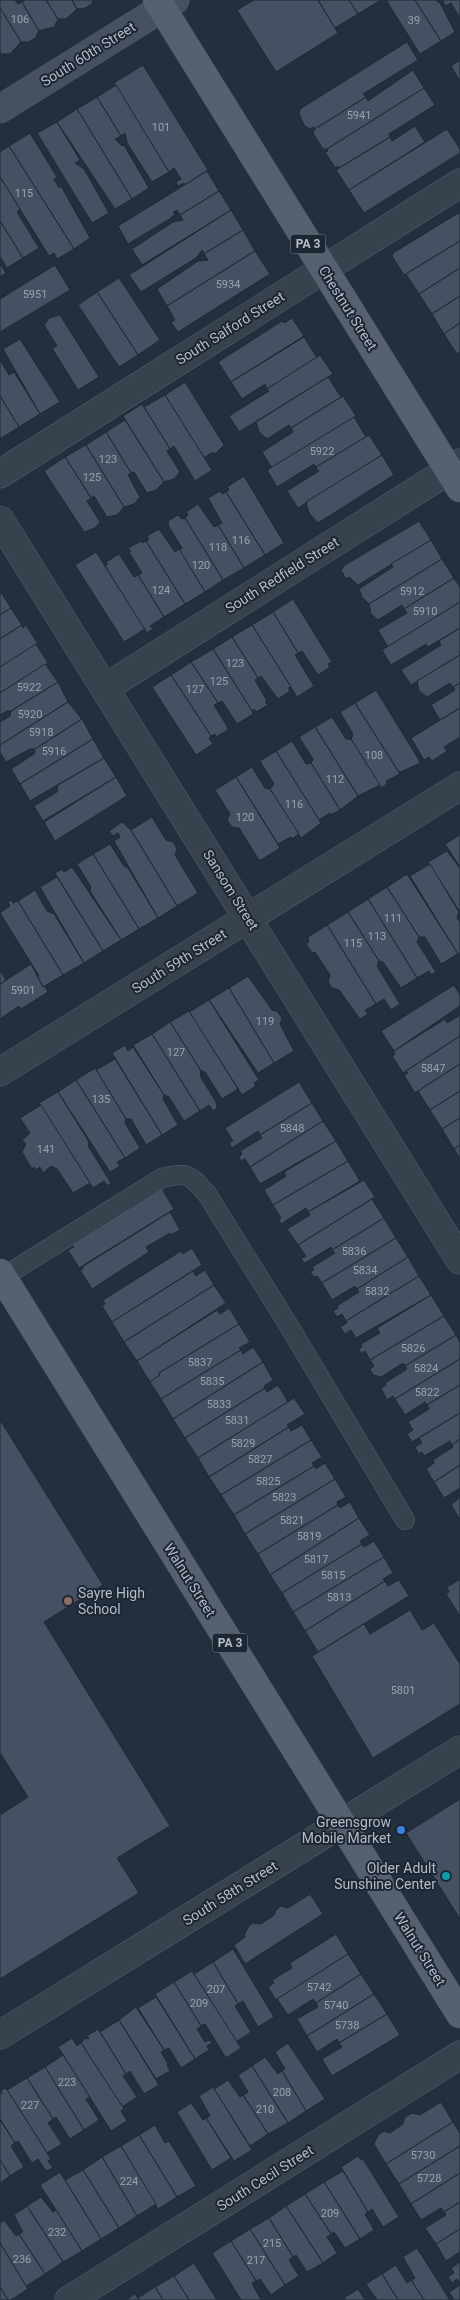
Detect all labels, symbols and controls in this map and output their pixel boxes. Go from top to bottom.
house number: 106 [11,13,29,26]
house number: 39 [408,14,420,27]
street label: South 60th Street [38,18,138,89]
house number: 5941 [347,109,371,122]
house number: 101 [152,121,170,134]
house number: 115 [15,187,33,200]
road number: PA 3 [290,234,326,253]
street label: Chestnut Street [316,263,381,354]
house number: 5934 [216,278,240,291]
house number: 5951 [23,288,47,301]
street label: South Salford Street [173,288,288,368]
house number: 5922 [310,445,334,458]
house number: 123 [99,453,117,466]
house number: 125 [83,471,101,484]
street label: South Redfield Street [222,533,342,616]
house number: 116 [232,534,250,547]
house number: 118 [209,541,227,554]
house number: 120 [192,559,210,572]
house number: 124 [152,584,170,597]
house number: 5912 [400,585,424,598]
house number: 5910 [413,605,437,618]
house number: 123 [226,657,244,670]
house number: 125 [210,675,228,688]
house number: 5922 [17,681,41,694]
house number: 127 [186,683,204,696]
house number: 5920 [18,708,42,721]
house number: 5918 [29,726,53,739]
house number: 5916 [42,745,66,758]
house number: 108 [365,749,383,762]
house number: 112 [326,773,344,786]
house number: 116 [285,798,303,811]
house number: 120 [236,811,254,824]
street label: Sansom Street [200,847,262,933]
house number: 111 [384,912,402,925]
street label: South 59th Street [129,925,229,996]
house number: 113 [368,930,386,943]
house number: 115 [344,937,362,950]
house number: 5901 [11,984,35,997]
house number: 119 [256,1015,274,1028]
house number: 127 [167,1046,185,1059]
house number: 5847 [421,1062,445,1075]
house number: 135 [92,1093,110,1106]
house number: 5848 [280,1122,304,1135]
house number: 141 [37,1143,55,1156]
house number: 5836 [342,1245,366,1258]
house number: 5834 [353,1264,377,1277]
house number: 5832 [365,1285,389,1298]
house number: 5826 [401,1342,425,1355]
house number: 5837 [188,1356,212,1369]
house number: 5824 [414,1362,438,1375]
house number: 5835 [200,1375,224,1388]
house number: 5822 [415,1386,439,1399]
house number: 5833 [207,1398,231,1411]
house number: 5831 [225,1414,249,1427]
house number: 5829 [231,1437,255,1450]
house number: 5827 [248,1453,272,1466]
house number: 5825 [256,1475,280,1488]
house number: 5823 [272,1491,296,1504]
house number: 5821 [280,1514,304,1527]
house number: 5819 [297,1530,321,1543]
street label: Walnut Street [161,1540,219,1620]
house number: 5817 [304,1553,328,1566]
house number: 5815 [321,1569,345,1582]
place label: Sayre High School [78,1585,145,1617]
house number: 5813 [327,1591,351,1604]
marker: Sayre High School [62,1595,74,1607]
road number: PA 3 [212,1634,248,1652]
house number: 5801 [391,1684,415,1697]
place label: Greensgrow Mobile Market [302,1814,391,1846]
marker: Greensgrow Mobile Market [395,1824,407,1836]
street label: South 58th Street [180,1857,280,1928]
place label: Older Adult Sunshine Center [334,1860,436,1892]
marker: Older Adult Sunshine Center [440,1870,452,1882]
street label: Walnut Street [391,1909,449,1989]
house number: 5742 [307,1981,331,1994]
house number: 207 [207,1983,225,1996]
house number: 209 [190,1997,208,2010]
house number: 5740 [324,1999,348,2012]
house number: 5738 [335,2019,359,2032]
house number: 223 [58,2076,76,2089]
house number: 208 [273,2086,291,2099]
house number: 227 [21,2099,39,2112]
house number: 210 [256,2103,274,2116]
street label: South Cecil Street [214,2142,317,2214]
house number: 5730 [411,2149,435,2162]
house number: 5728 [417,2172,441,2185]
house number: 224 [120,2175,138,2188]
house number: 209 [321,2207,339,2220]
house number: 232 [48,2226,66,2239]
house number: 215 [263,2237,281,2250]
house number: 236 [13,2253,31,2266]
house number: 217 [247,2254,265,2267]

